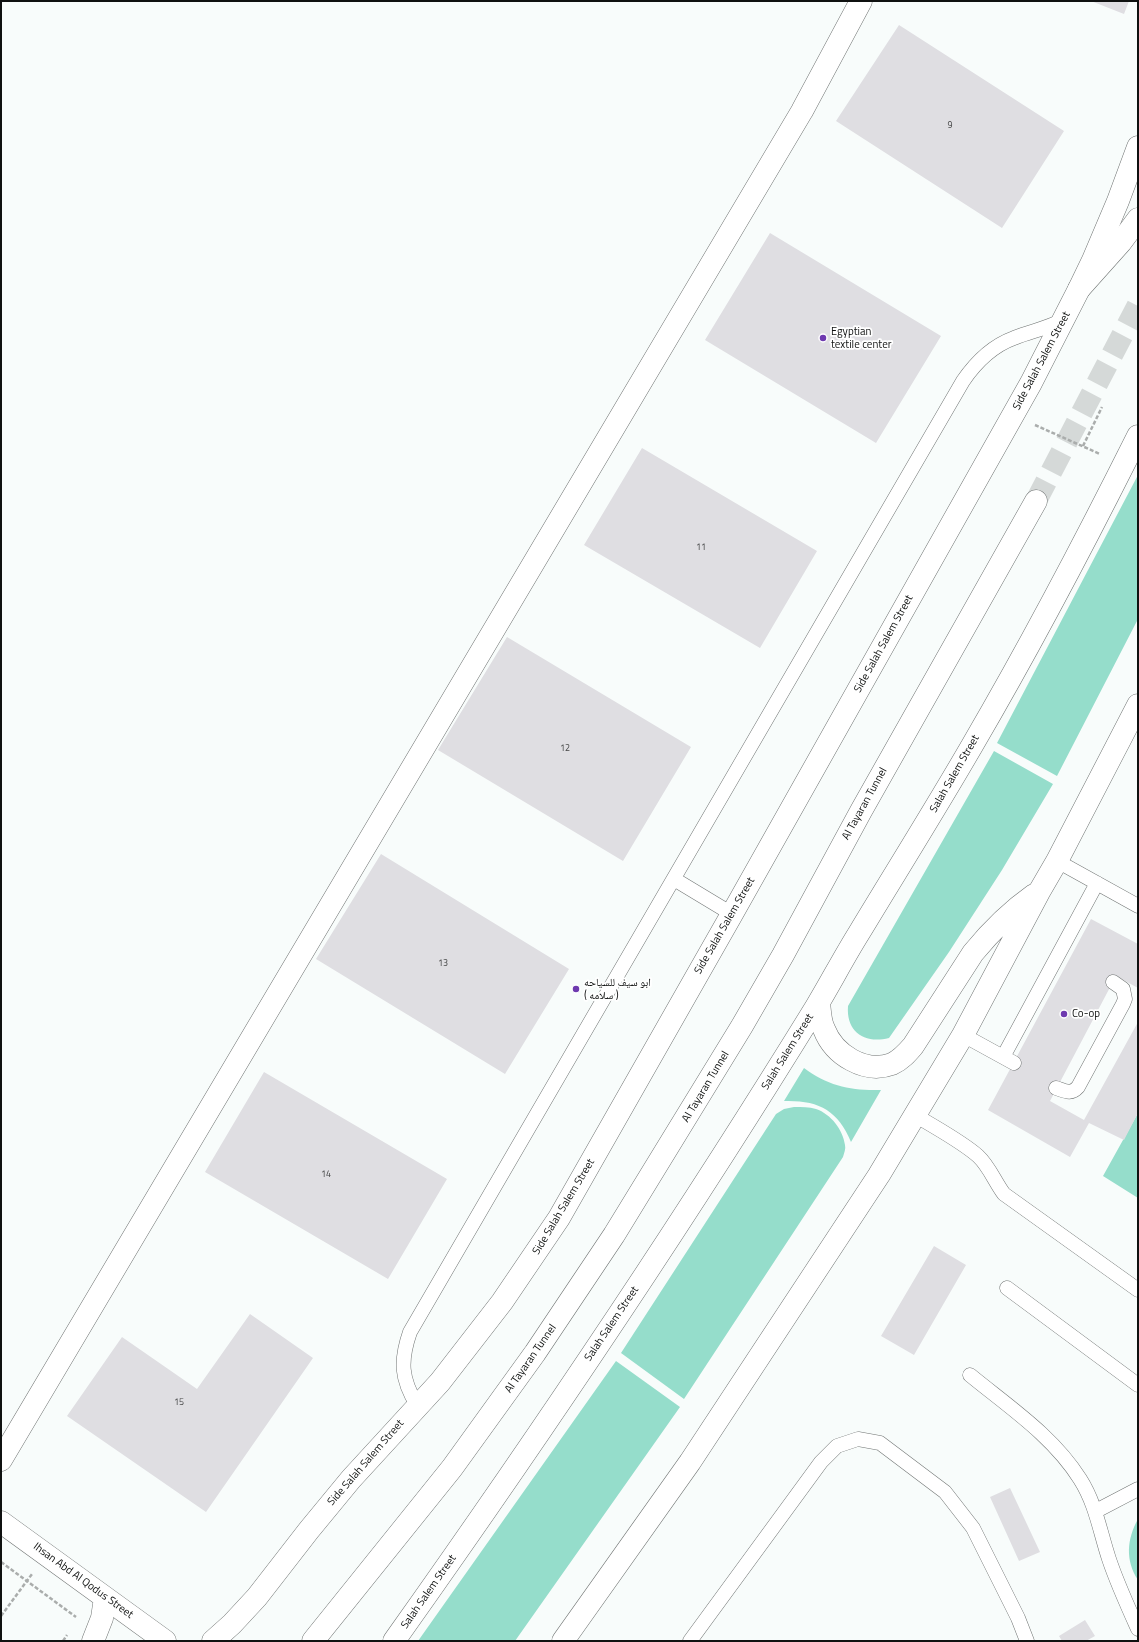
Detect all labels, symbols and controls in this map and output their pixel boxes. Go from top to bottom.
house number: 9 [947,121,953,131]
street label: Side Salah Salem Street [1010,310,1074,412]
place label: Egyptian textile center [831,325,892,351]
marker: Egyptian textile center [818,333,828,343]
house number: 11 [696,543,706,553]
street label: Side Salah Salem Street [852,593,916,695]
street label: Salah Salem Street [927,733,983,815]
house number: 12 [560,744,570,754]
street label: Al Tayaran Tunnel [840,765,890,843]
street label: Side Salah Salem Street [692,875,758,977]
house number: 13 [438,959,448,969]
place label: ابو سيف للسياحه ( سلامه ) [584,976,651,1002]
marker: ابو سيف للسياحه ( سلامه ) [571,984,581,994]
place label: Co-op [1072,1007,1100,1021]
marker: Co-op [1059,1009,1069,1019]
street label: Salah Salem Street [759,1011,817,1093]
street label: Al Tayaran Tunnel [680,1049,732,1125]
street label: Side Salah Salem Street [530,1157,598,1257]
house number: 14 [321,1170,331,1180]
street label: Salah Salem Street [582,1284,642,1364]
street label: Al Tayaran Tunnel [502,1322,560,1396]
house number: 15 [174,1398,184,1408]
street label: Side Salah Salem Street [325,1417,407,1509]
street label: Ihsan Abd Al Qodus Street [30,1540,136,1622]
street label: Salah Salem Street [399,1552,459,1632]

